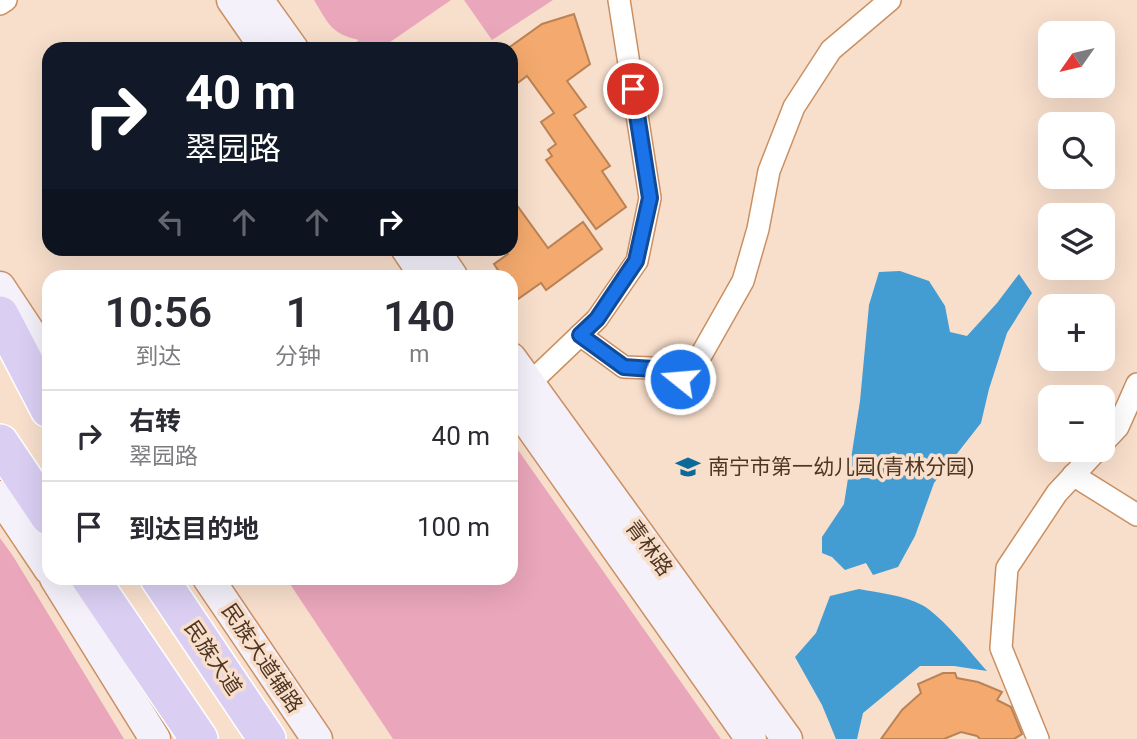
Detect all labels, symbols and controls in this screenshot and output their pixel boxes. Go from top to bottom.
north arrow [1038,21,1115,98]
map controls [1038,21,1115,462]
pin [603,59,663,119]
text: 40 m [185,64,296,121]
icon: right [70,70,161,161]
icon: arrive [614,70,652,108]
button: search [1038,112,1115,189]
text: 翠园路 [185,130,281,168]
icon: left [152,203,190,241]
icon: ahead [225,203,263,241]
icon: ahead [298,203,336,241]
icon: right [371,203,409,241]
button: layers [1038,203,1115,280]
text: 10:56 [105,288,212,337]
text: 1 [286,288,310,337]
text: 140 [383,292,455,341]
button: + [1038,294,1115,371]
text: m [409,341,429,368]
position arrow [643,342,717,416]
text: 到达 [135,343,181,370]
text: 分钟 [275,343,321,370]
button: − [1038,385,1115,462]
text: 右转 [129,406,181,436]
icon: right [70,417,108,455]
text: 40 m [432,421,490,451]
text: 翠园路 [129,443,198,470]
school or university icon: 南宁市第一幼儿园(青林分园) [674,453,702,481]
place label: 南宁市第一幼儿园(青林分园) [708,455,975,479]
icon: arrive [70,508,108,546]
text: 100 m [417,512,490,542]
text: 到达目的地 [129,514,259,544]
street label: 青林路 [621,515,677,581]
street label: 民族大道辅路 [217,599,307,717]
street label: 民族大道 [180,616,246,700]

